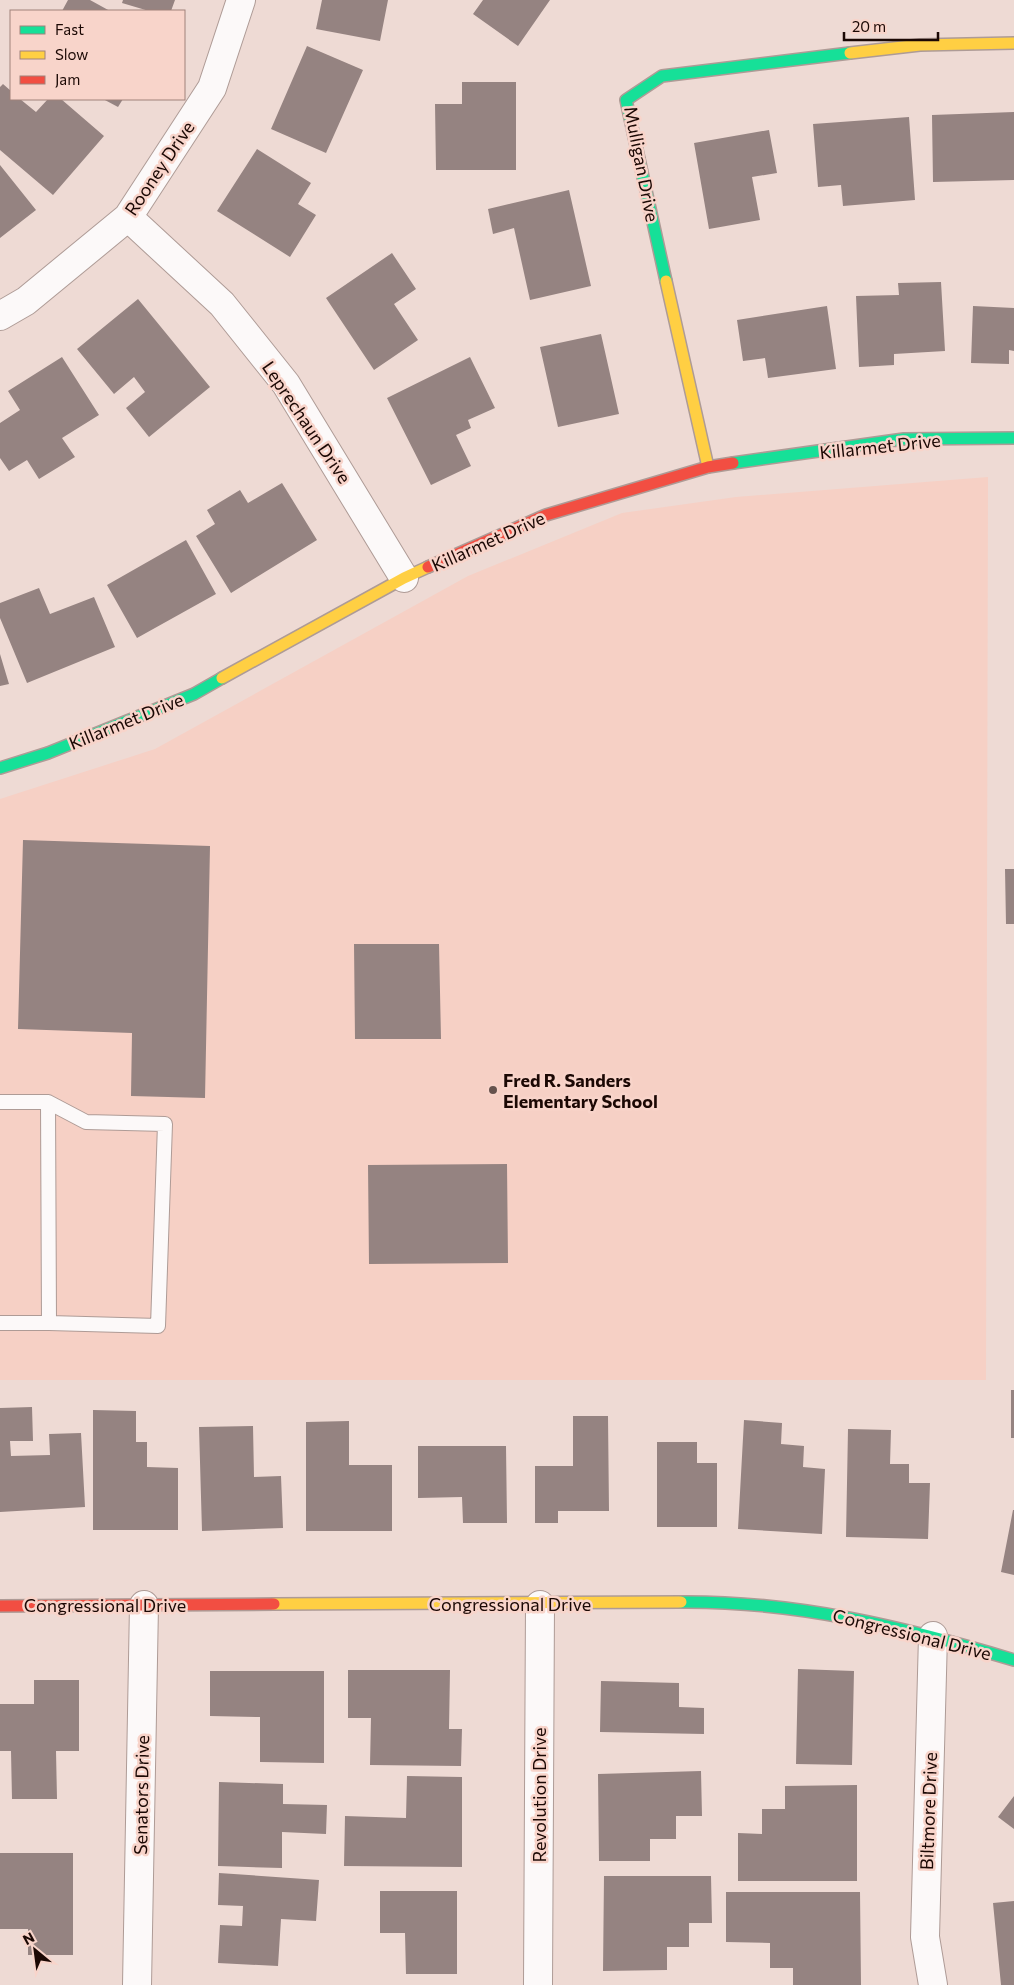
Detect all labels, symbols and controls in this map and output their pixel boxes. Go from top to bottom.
legend [10,10,185,100]
scale bar [844,10,938,42]
text: 20 m [852,17,886,35]
text: Fast [55,20,84,38]
text: Slow [55,45,88,63]
text: Jam [55,70,80,88]
street label: Mulligan Drive [620,104,664,224]
street label: Rooney Drive [119,117,199,219]
street label: Leprechaun Drive [258,357,356,487]
street label: Killarmet Drive [818,429,942,463]
street label: Killarmet Drive [428,506,548,576]
street label: Killarmet Drive [65,688,187,754]
place label: Fred R. Sanders Elementary School [503,1069,658,1112]
marker: Fred R. Sanders Elementary School [487,1084,499,1096]
street label: Congressional Drive [429,1593,591,1615]
street label: Congressional Drive [24,1594,186,1616]
street label: Congressional Drive [831,1604,993,1664]
street label: Revolution Drive [528,1727,550,1863]
street label: Senators Drive [129,1735,153,1855]
street label: Biltmore Drive [915,1752,941,1870]
north arrow [10,1925,60,1975]
text: N [20,1928,37,1948]

